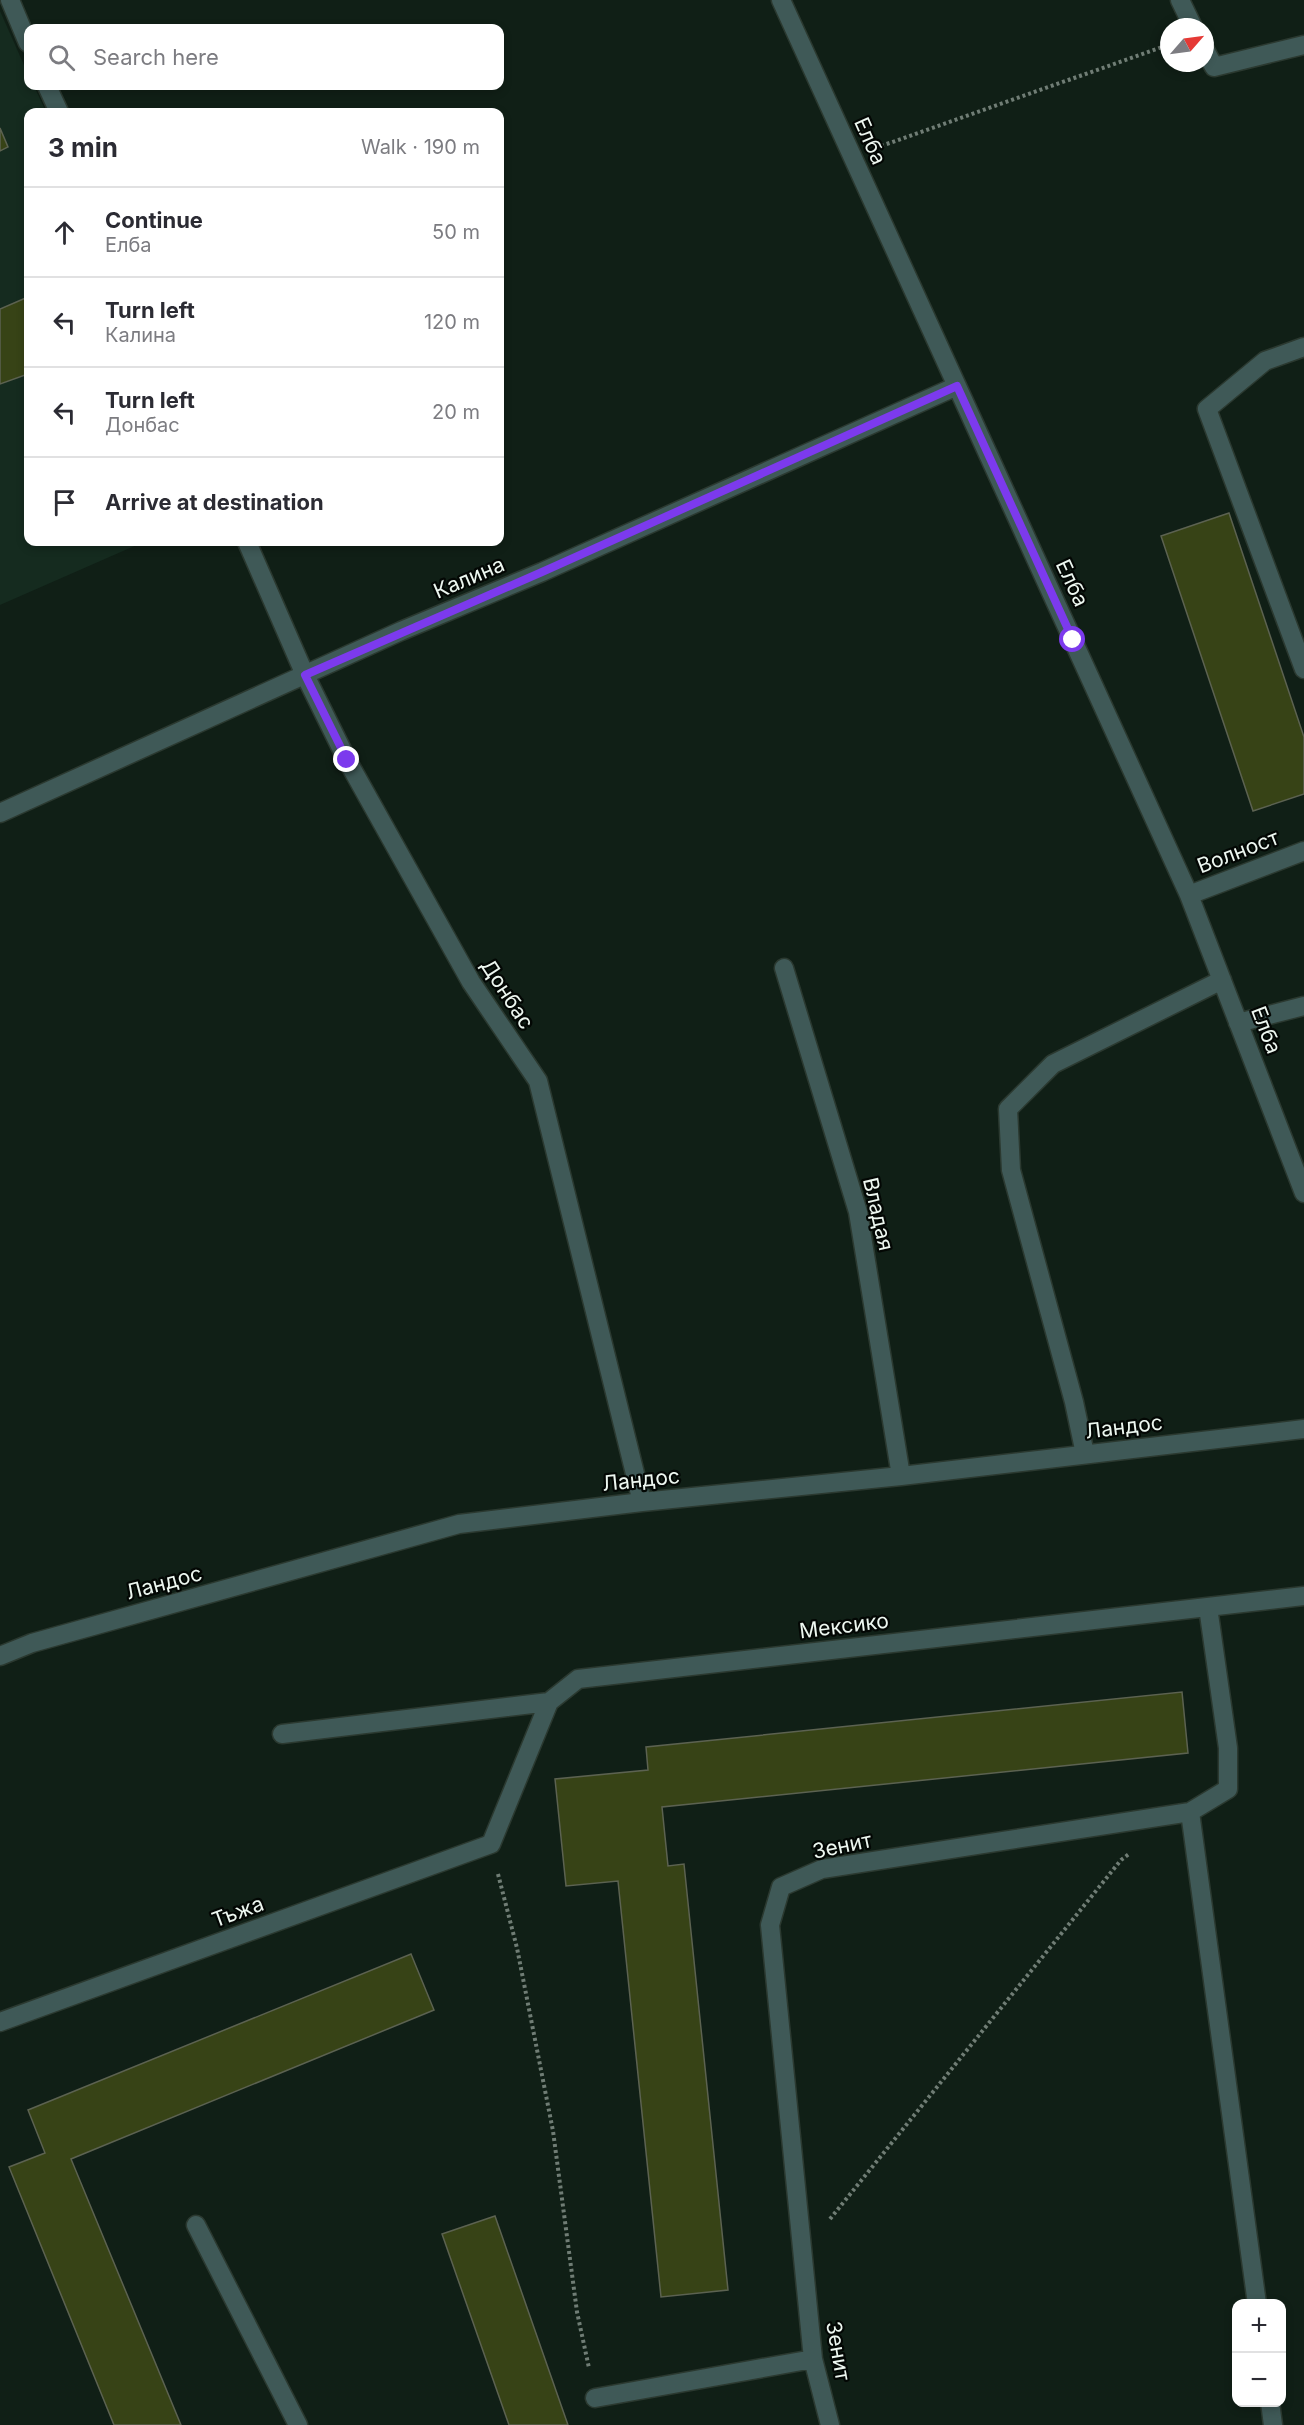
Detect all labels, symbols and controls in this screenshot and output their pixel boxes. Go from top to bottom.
north arrow [1160,18,1214,72]
search box [24,24,504,90]
icon: search [45,41,78,74]
text: Search here [93,44,219,70]
street label: Елба [849,113,892,168]
text: 3 min [48,132,118,163]
text: Walk · 190 m [361,135,480,159]
text: Continue [105,207,203,233]
icon: ahead [48,216,81,249]
text: 50 m [432,220,480,244]
text: Елба [105,233,152,257]
text: Turn left [105,297,195,323]
icon: left [48,306,81,339]
text: 120 m [424,310,480,334]
text: Калина [105,323,176,347]
text: Turn left [105,387,195,413]
icon: left [48,396,81,429]
text: 20 m [432,400,480,424]
text: Донбас [105,413,180,437]
icon: arrive [48,486,81,519]
text: Arrive at destination [105,489,324,515]
street label: Калина [430,551,508,604]
street label: Елба [1051,555,1094,610]
route start [1059,626,1085,652]
route end [333,746,359,772]
street label: Волност [1194,825,1282,878]
street label: Донбас [476,954,539,1033]
street label: Елба [1246,1002,1287,1057]
street label: Владая [858,1175,899,1253]
street label: Ландос [1084,1409,1164,1444]
street label: Ландос [601,1463,681,1496]
street label: Ландос [123,1560,205,1605]
street label: Мексико [798,1608,890,1643]
street label: Зенит [810,1827,874,1864]
street label: Тъжа [209,1891,267,1932]
map controls [1232,2299,1286,2407]
button: + [1232,2299,1286,2353]
street label: Зенит [821,2319,856,2383]
button: − [1232,2353,1286,2407]

